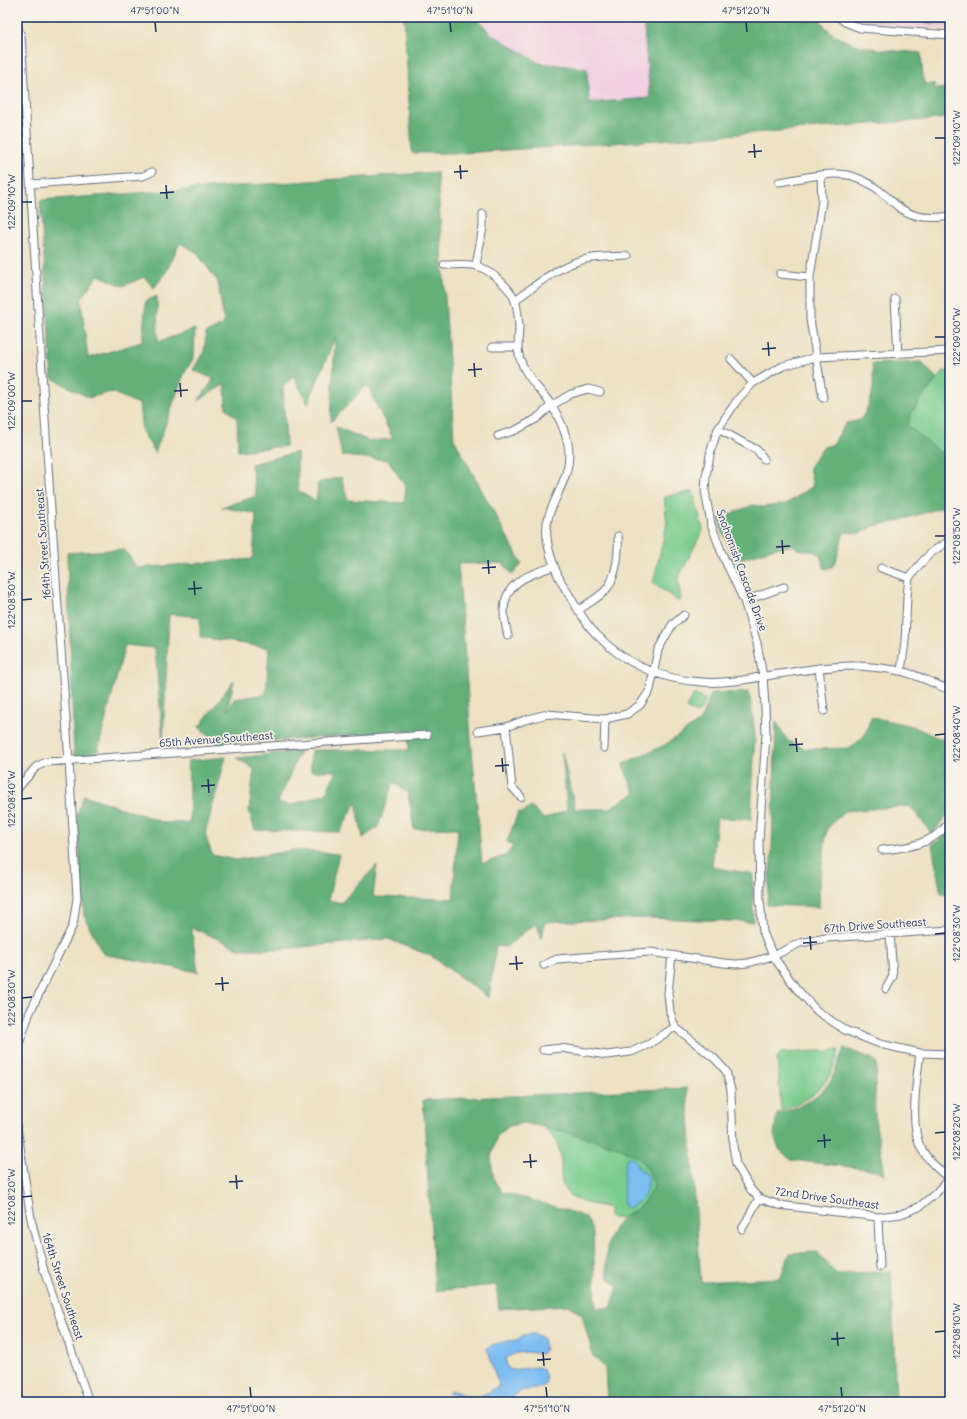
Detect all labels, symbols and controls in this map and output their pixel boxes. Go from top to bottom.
text: 47°51'00"N [130,4,180,17]
text: 47°51'10"N [427,4,473,17]
text: 47°51'20"N [722,4,770,17]
text: 122°09'10"W [950,110,963,166]
text: 122°09'10"W [5,174,18,230]
text: 122°09'00"W [950,308,963,366]
text: 122°09'00"W [5,372,18,430]
street label: 164th Street Southeast [32,488,54,600]
street label: Snohomish Cascade Drive [713,507,771,633]
text: 122°08'50"W [950,507,963,565]
text: 122°08'50"W [5,571,18,629]
text: 122°08'40"W [950,705,963,763]
street label: 65th Avenue Southeast [158,728,274,750]
text: 122°08'40"W [5,770,18,828]
text: 122°08'30"W [950,904,963,962]
street label: 67th Drive Southeast [823,914,927,936]
text: 122°08'30"W [5,969,18,1027]
text: 122°08'20"W [950,1103,963,1161]
text: 122°08'20"W [5,1168,18,1226]
street label: 72nd Drive Southeast [774,1184,880,1212]
street label: 164th Street Southeast [39,1231,87,1341]
text: 122°08'10"W [950,1303,963,1359]
text: 47°51'00"N [226,1402,276,1415]
text: 47°51'10"N [524,1402,570,1415]
text: 47°51'20"N [818,1402,866,1415]

